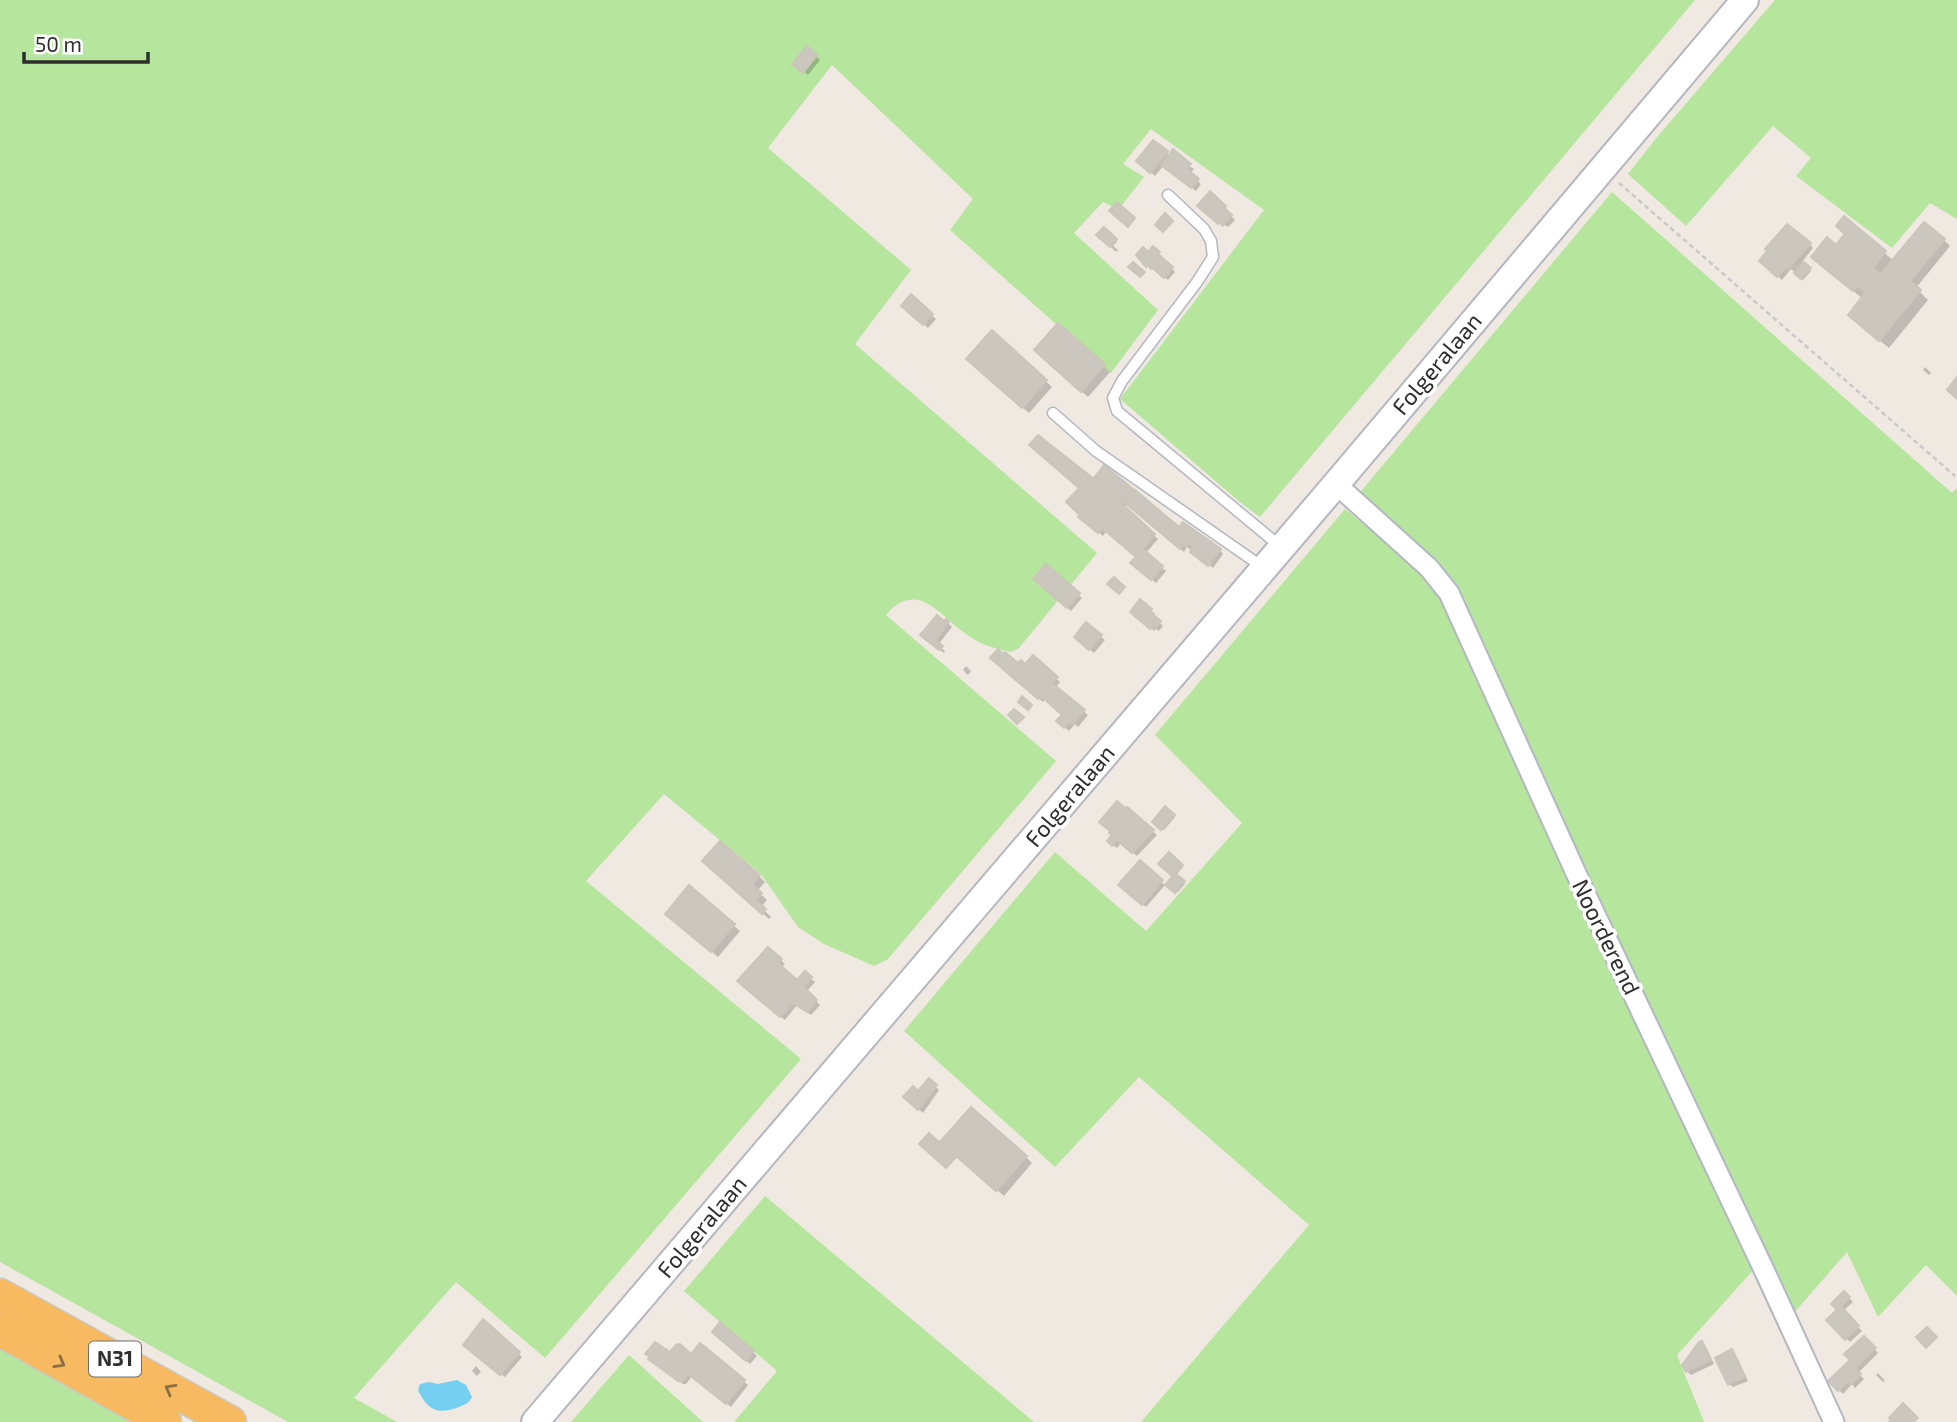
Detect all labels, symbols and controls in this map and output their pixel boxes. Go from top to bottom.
scale bar [24,21,149,65]
text: 50 m [35,31,82,56]
street label: Folgeralaan [1386,307,1487,420]
street label: Folgeralaan [1019,739,1120,852]
street label: Noorderend [1567,874,1647,999]
street label: Folgeralaan [651,1170,752,1283]
road number: N31 [89,1342,141,1376]
one-way arrow [52,1355,65,1368]
one-way arrow [165,1384,177,1397]

